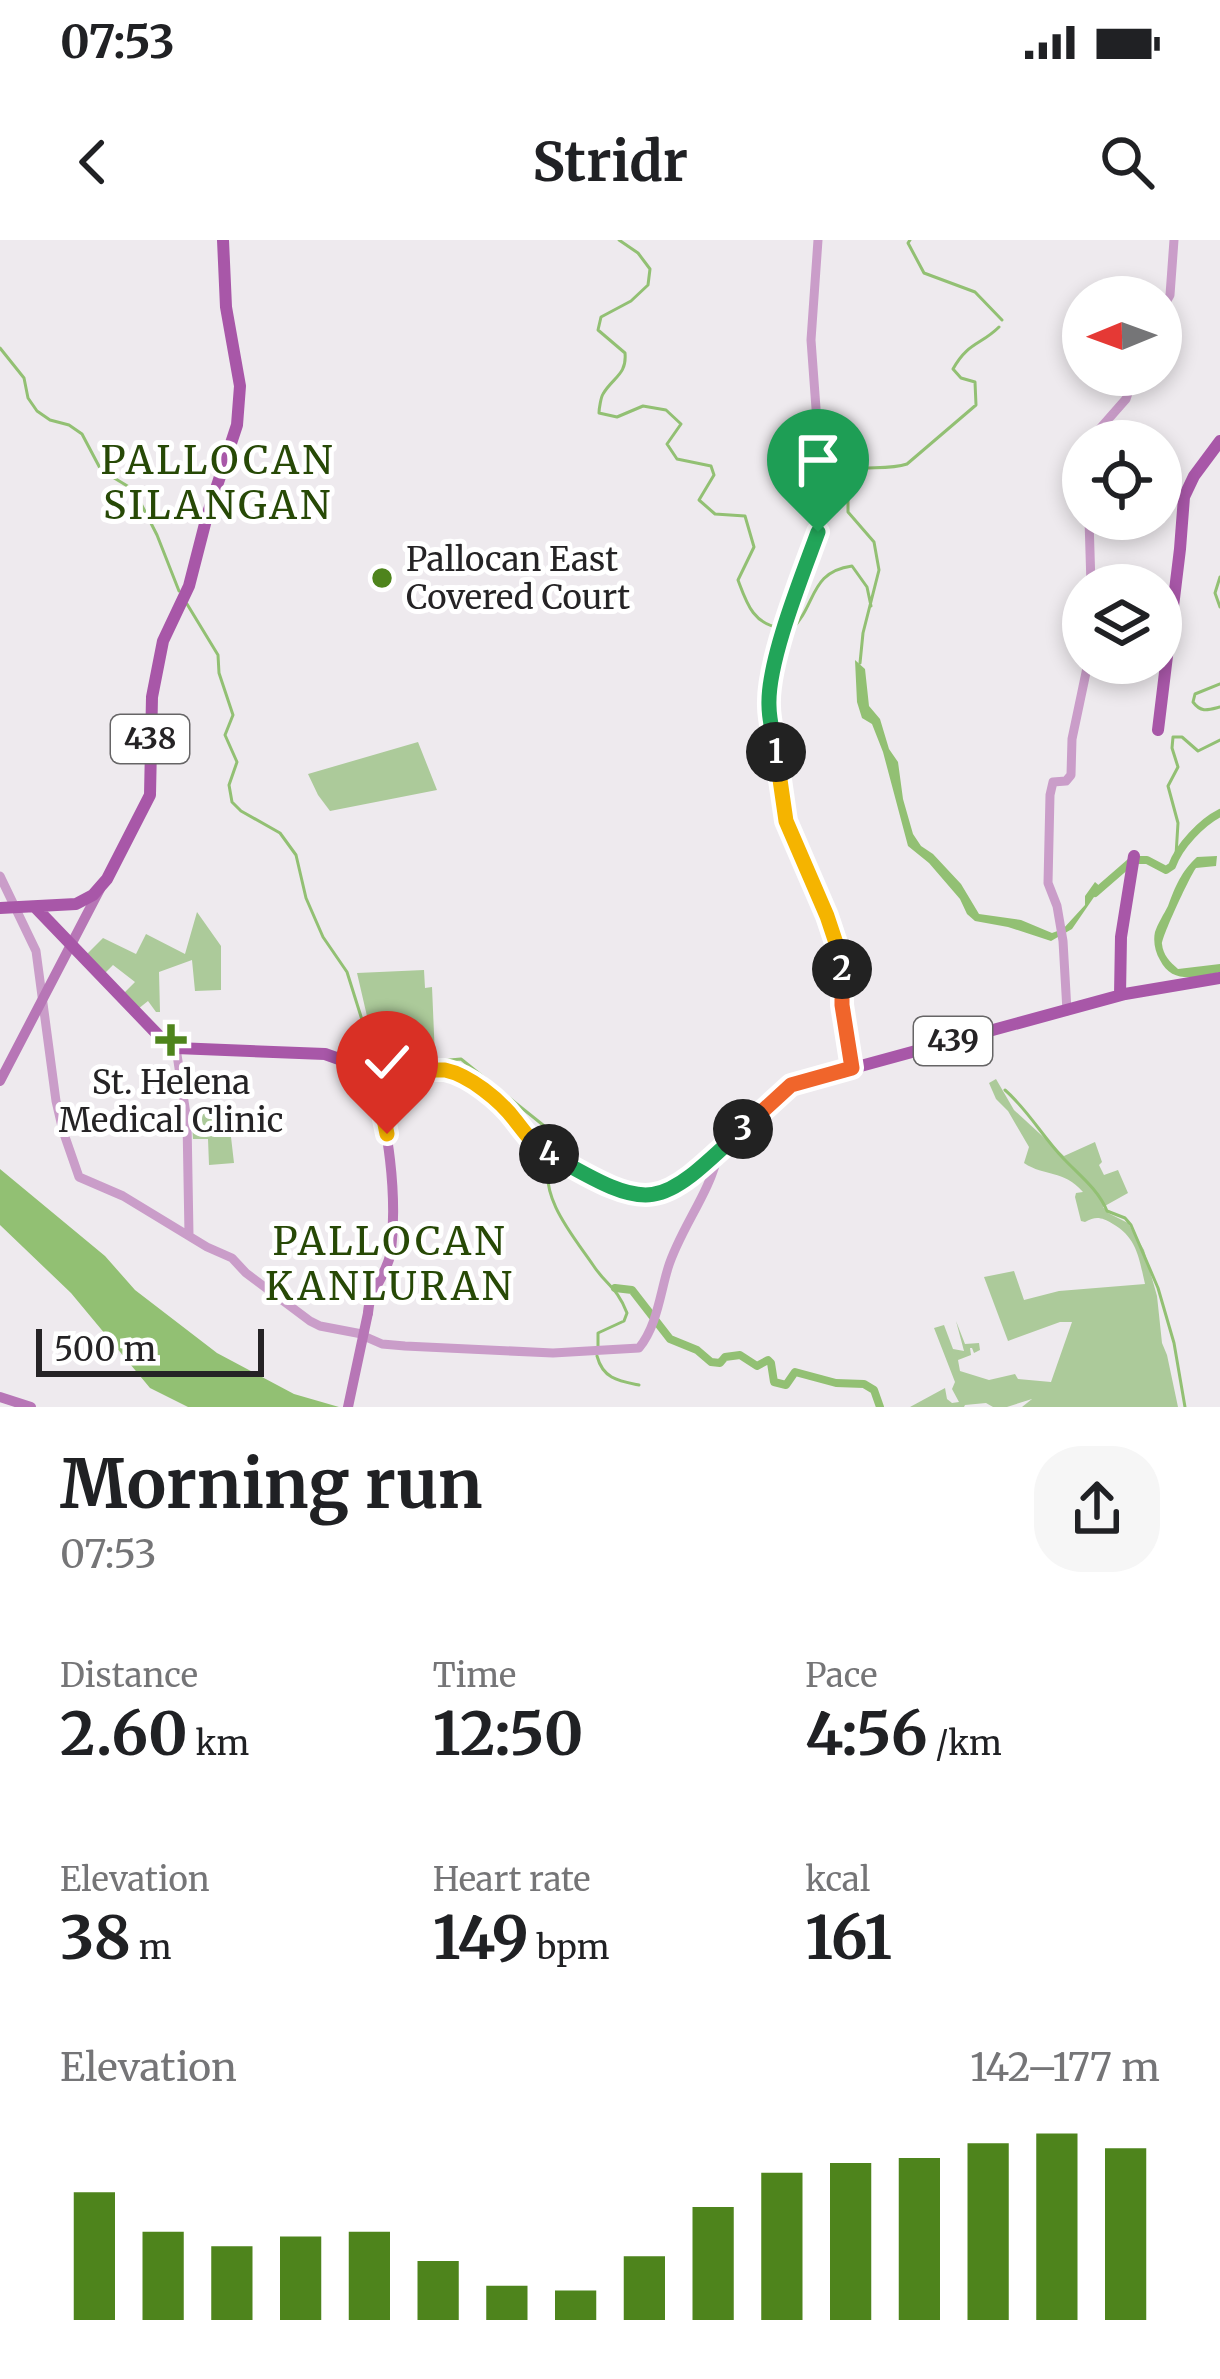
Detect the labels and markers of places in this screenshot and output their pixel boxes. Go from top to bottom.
pin [767,409,869,532]
place label: Pallocan East Covered Court [406,539,630,618]
marker: Pallocan East Covered Court [369,565,395,591]
pin: 1 [746,722,806,782]
pin: 2 [812,939,872,999]
pin [336,1011,438,1134]
marker: St. Helena Medical Clinic [155,1024,187,1056]
place label: St. Helena Medical Clinic [59,1062,283,1141]
pin: 3 [713,1099,773,1159]
pin: 4 [519,1124,579,1184]

